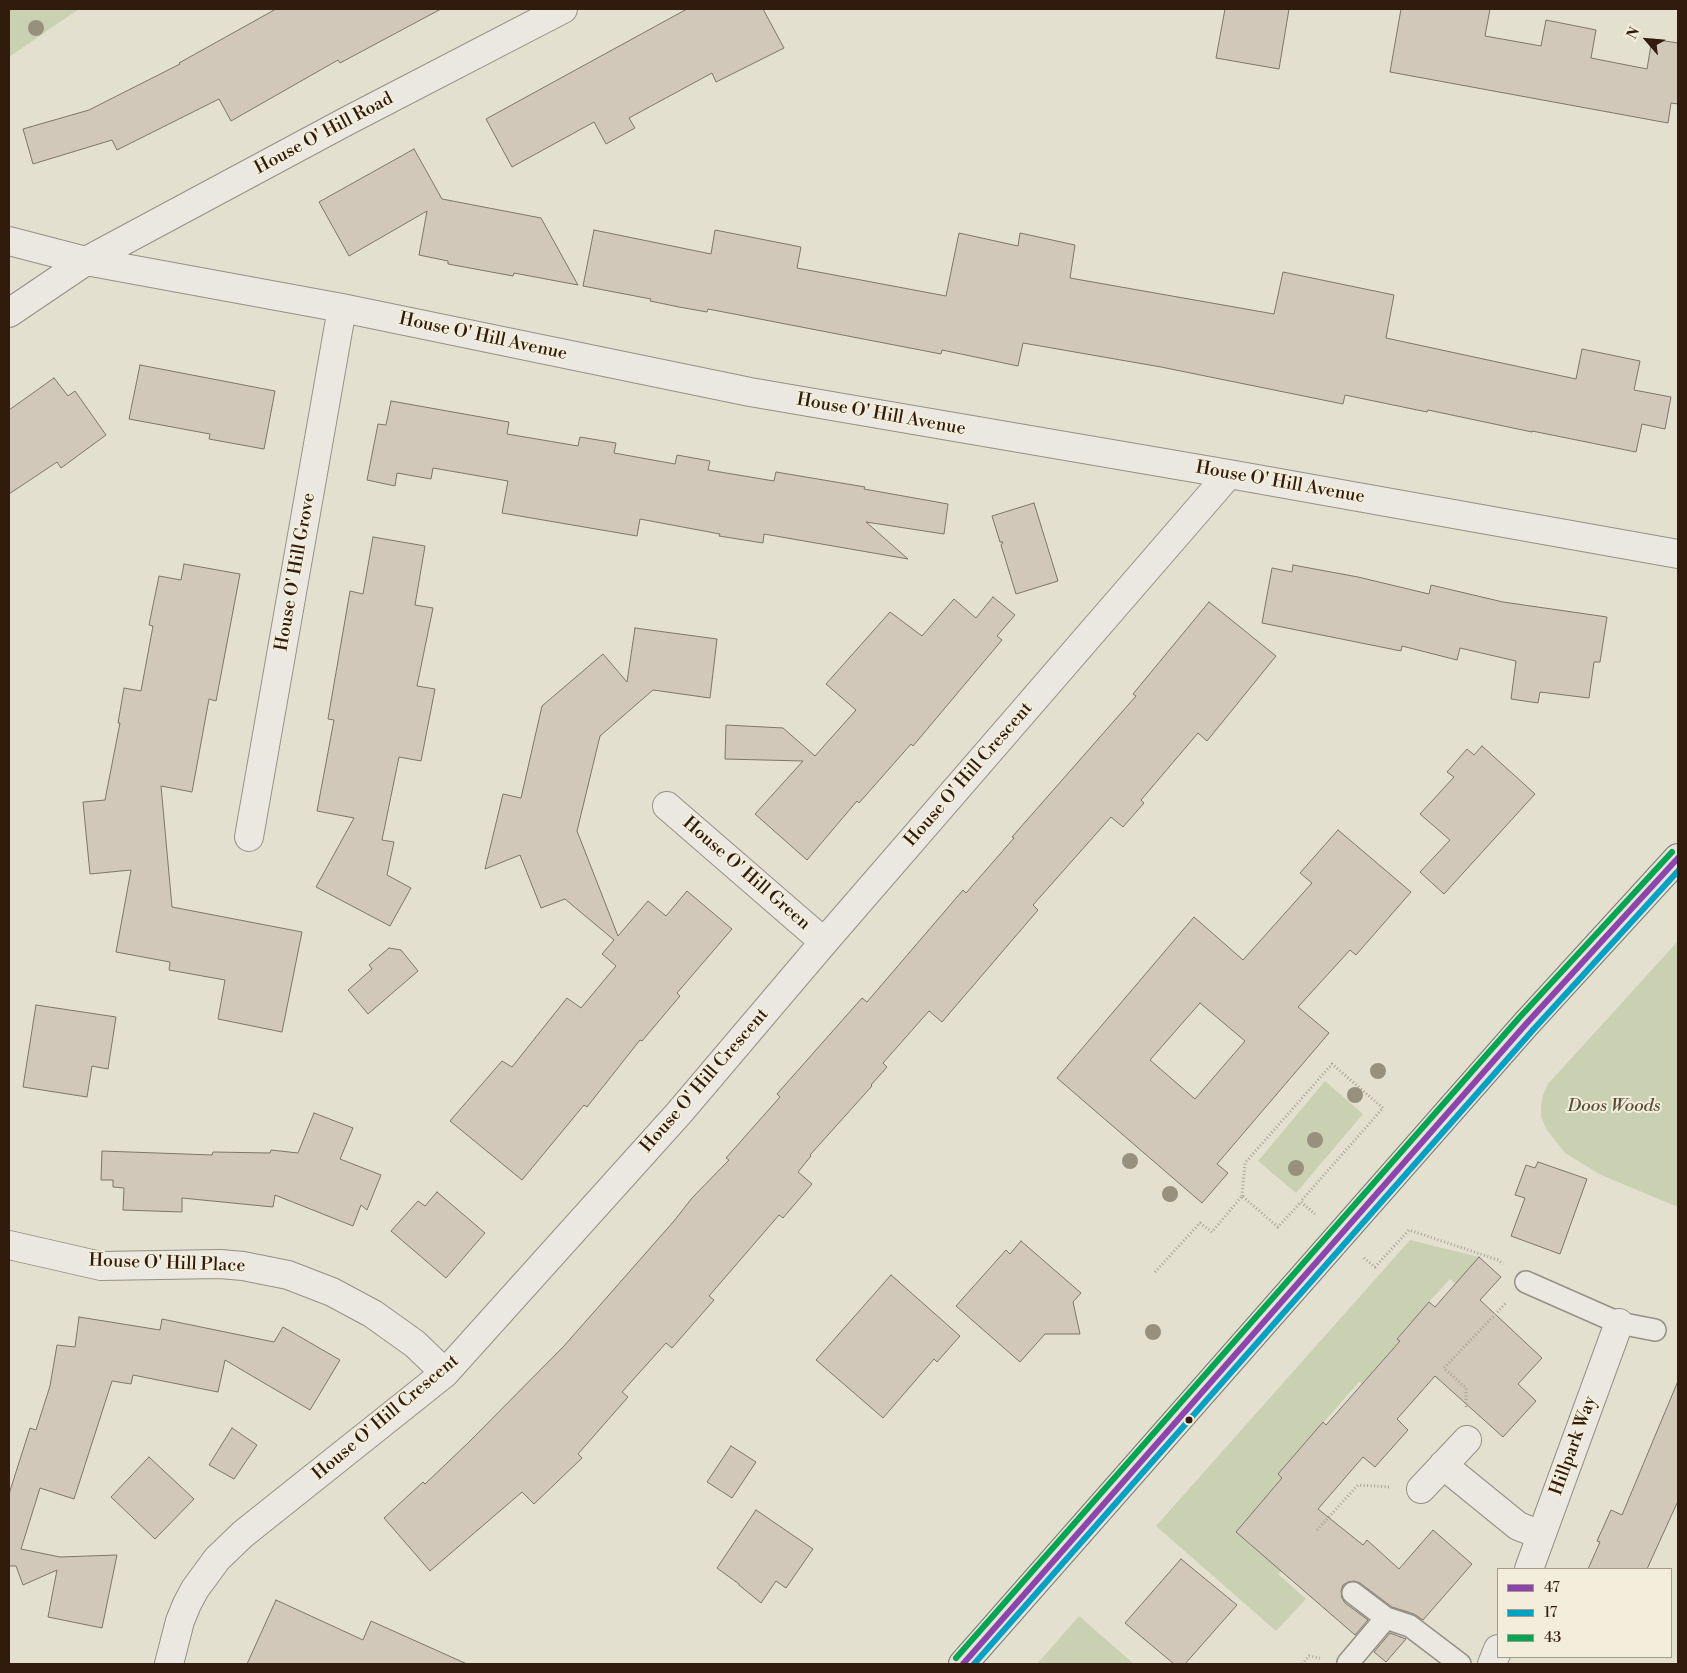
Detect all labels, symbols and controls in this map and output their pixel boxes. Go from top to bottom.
north arrow [1622,15,1672,65]
text: N [1623,24,1644,42]
street label: House O' Hill Road [251,88,397,180]
street label: House O' Hill Avenue [397,309,569,365]
street label: House O' Hill Avenue [795,389,967,441]
street label: House O' Hill Avenue [1194,457,1366,509]
street label: House O' Hill Grove [271,491,321,653]
street label: House O' Hill Crescent [900,698,1038,852]
street label: House O' Hill Green [678,813,814,935]
street label: House O' Hill Crescent [636,1004,774,1158]
park label: Doos Woods [1568,1096,1660,1118]
street label: House O' Hill Place [88,1250,246,1278]
street label: House O' Hill Crescent [308,1351,464,1485]
street label: Hillpark Way [1546,1393,1602,1499]
unlabelled marker [1184,1415,1194,1425]
legend [1497,1568,1672,1658]
text: 47 [1544,1578,1560,1597]
text: 17 [1544,1603,1557,1622]
text: 43 [1544,1628,1561,1647]

